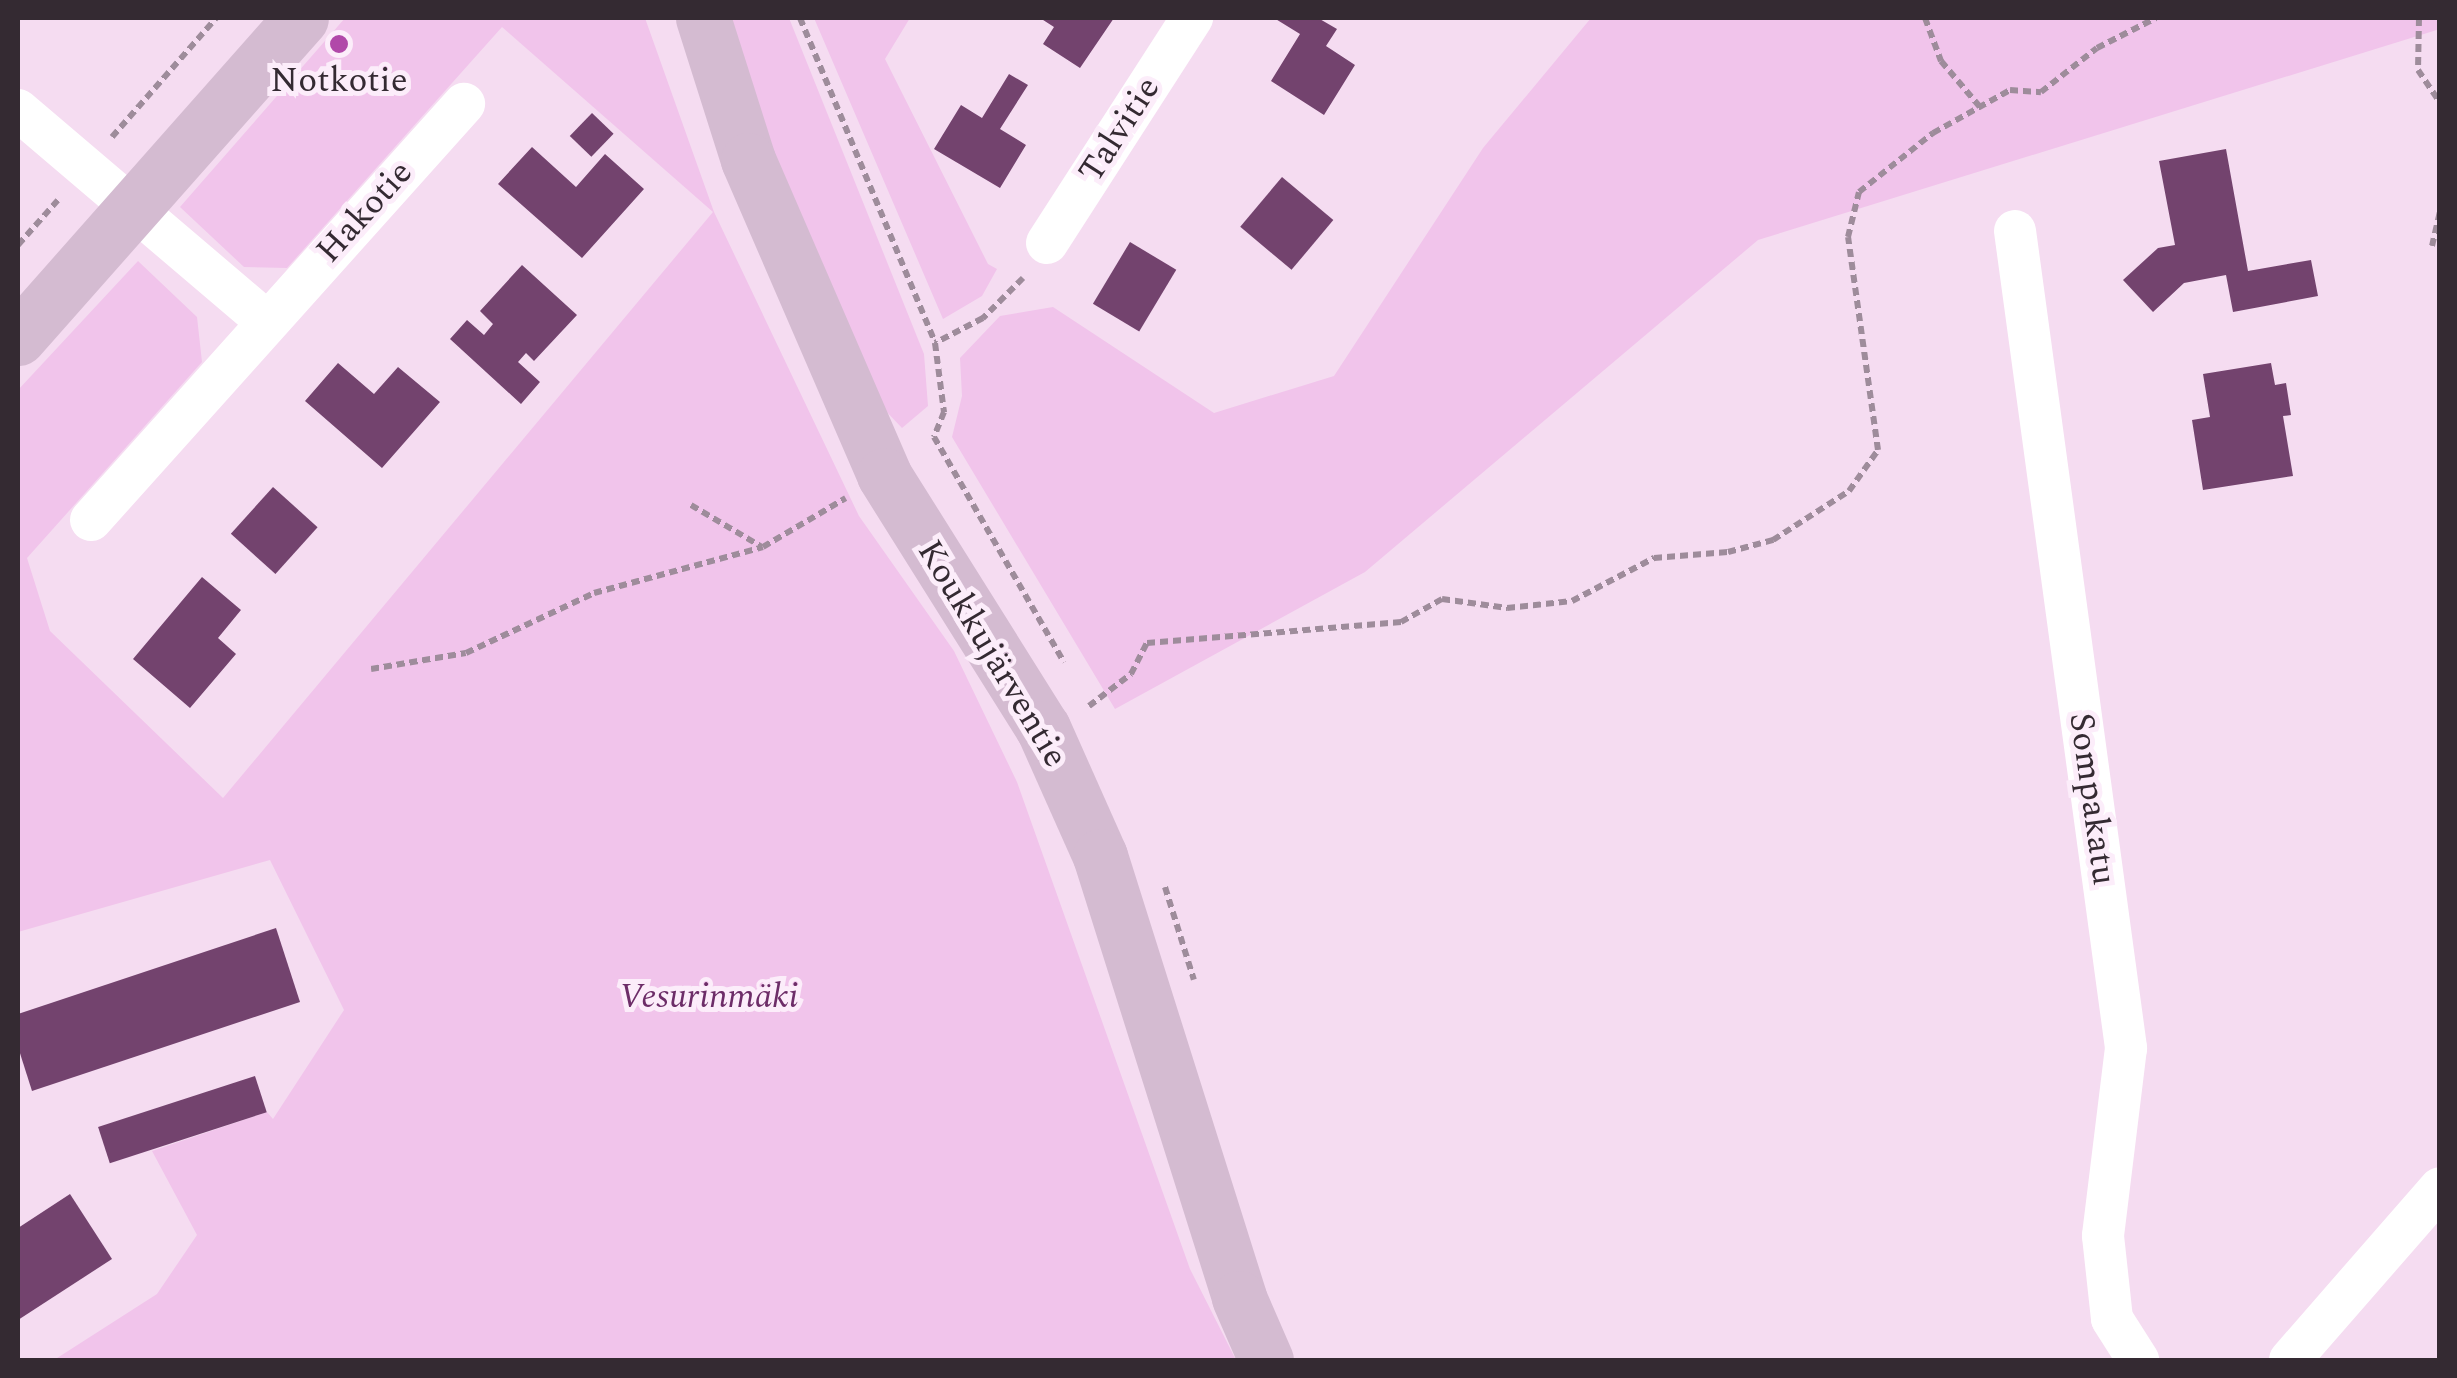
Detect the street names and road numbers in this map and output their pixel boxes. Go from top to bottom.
street label: Talvitie [1070,69,1170,191]
street label: Hakotie [308,152,422,272]
street label: Koukkujärventie [908,533,1076,775]
street label: Sompakatu [2059,710,2125,888]

